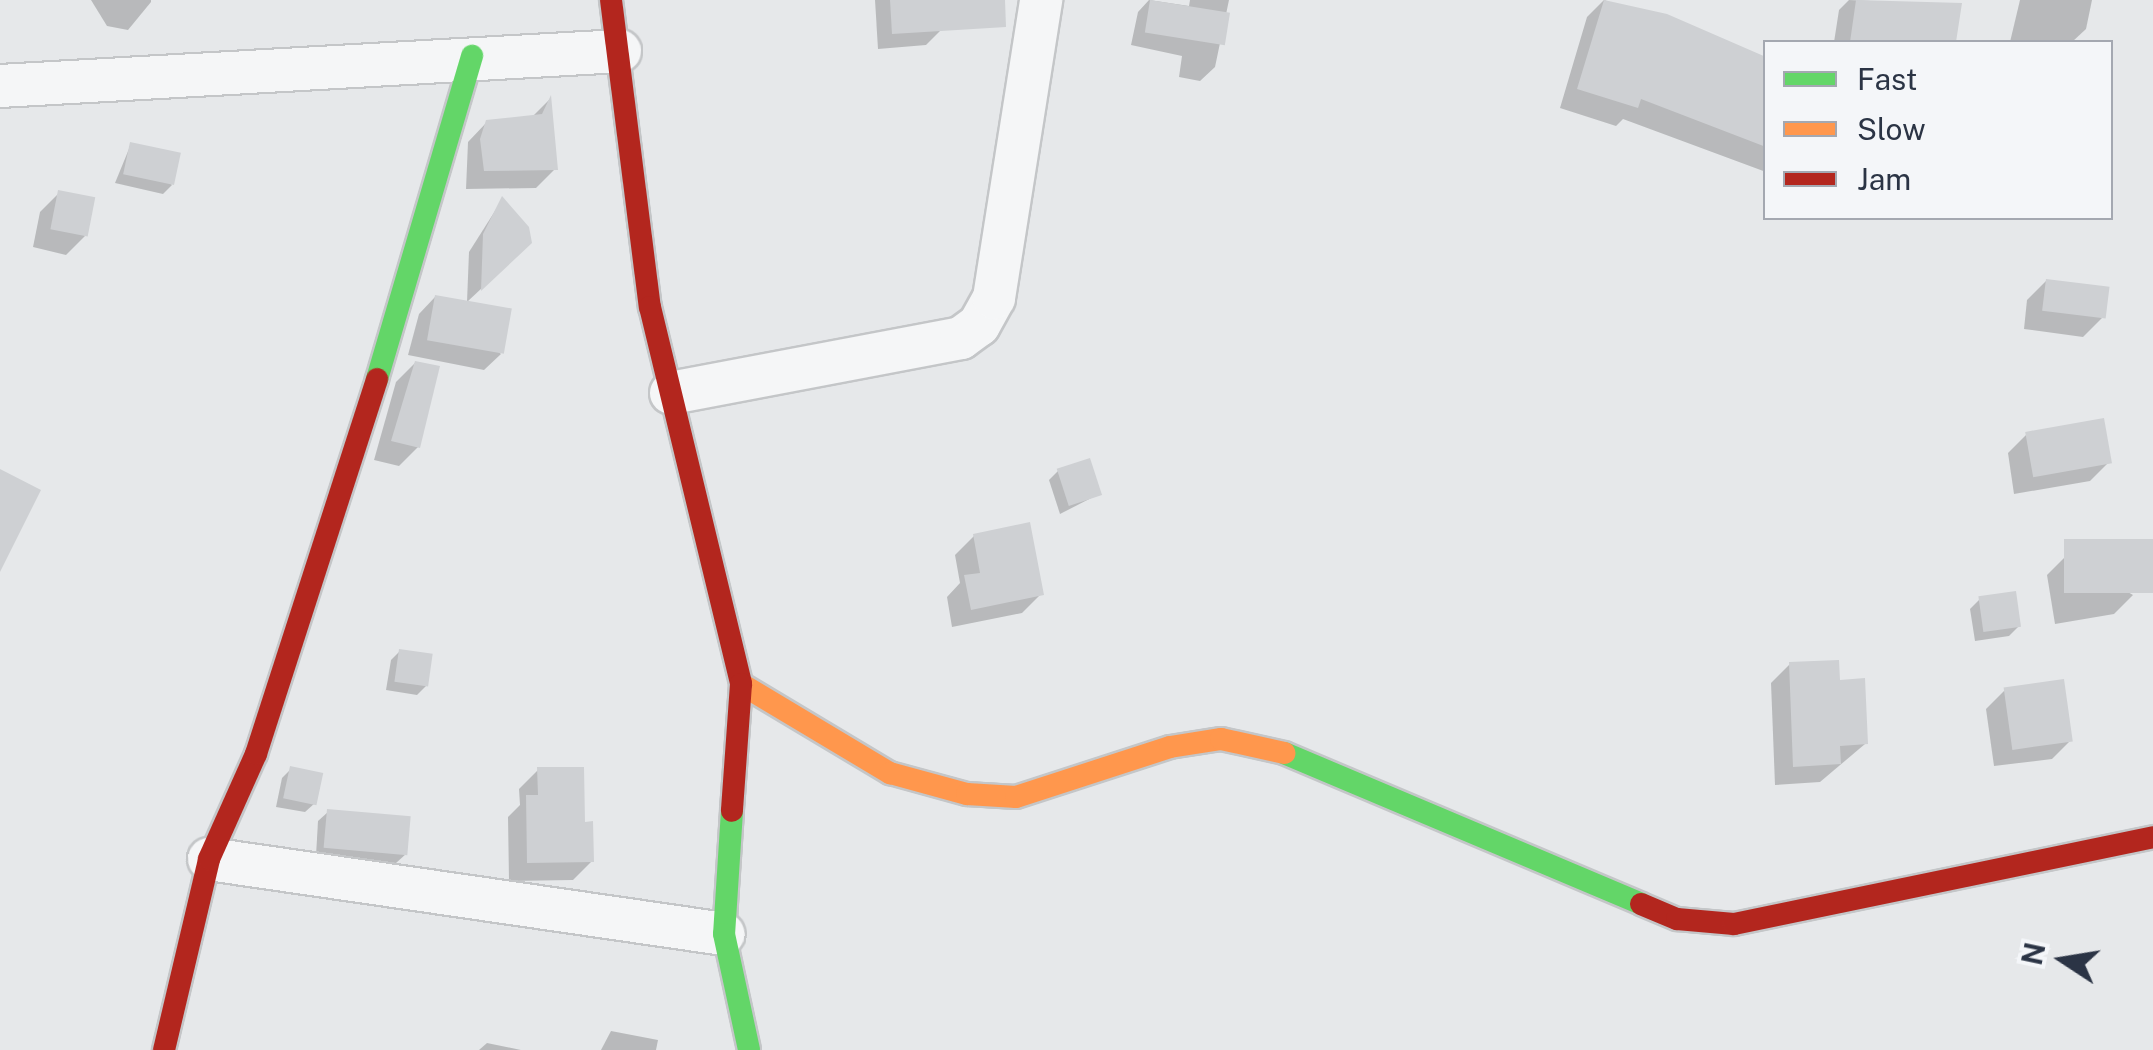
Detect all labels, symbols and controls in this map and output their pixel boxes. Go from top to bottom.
legend [1763,40,2113,220]
text: Fast [1857,61,1917,97]
text: Slow [1857,111,1926,147]
text: Jam [1857,161,1911,197]
north arrow [2013,910,2113,1010]
text: N [2015,940,2052,968]

